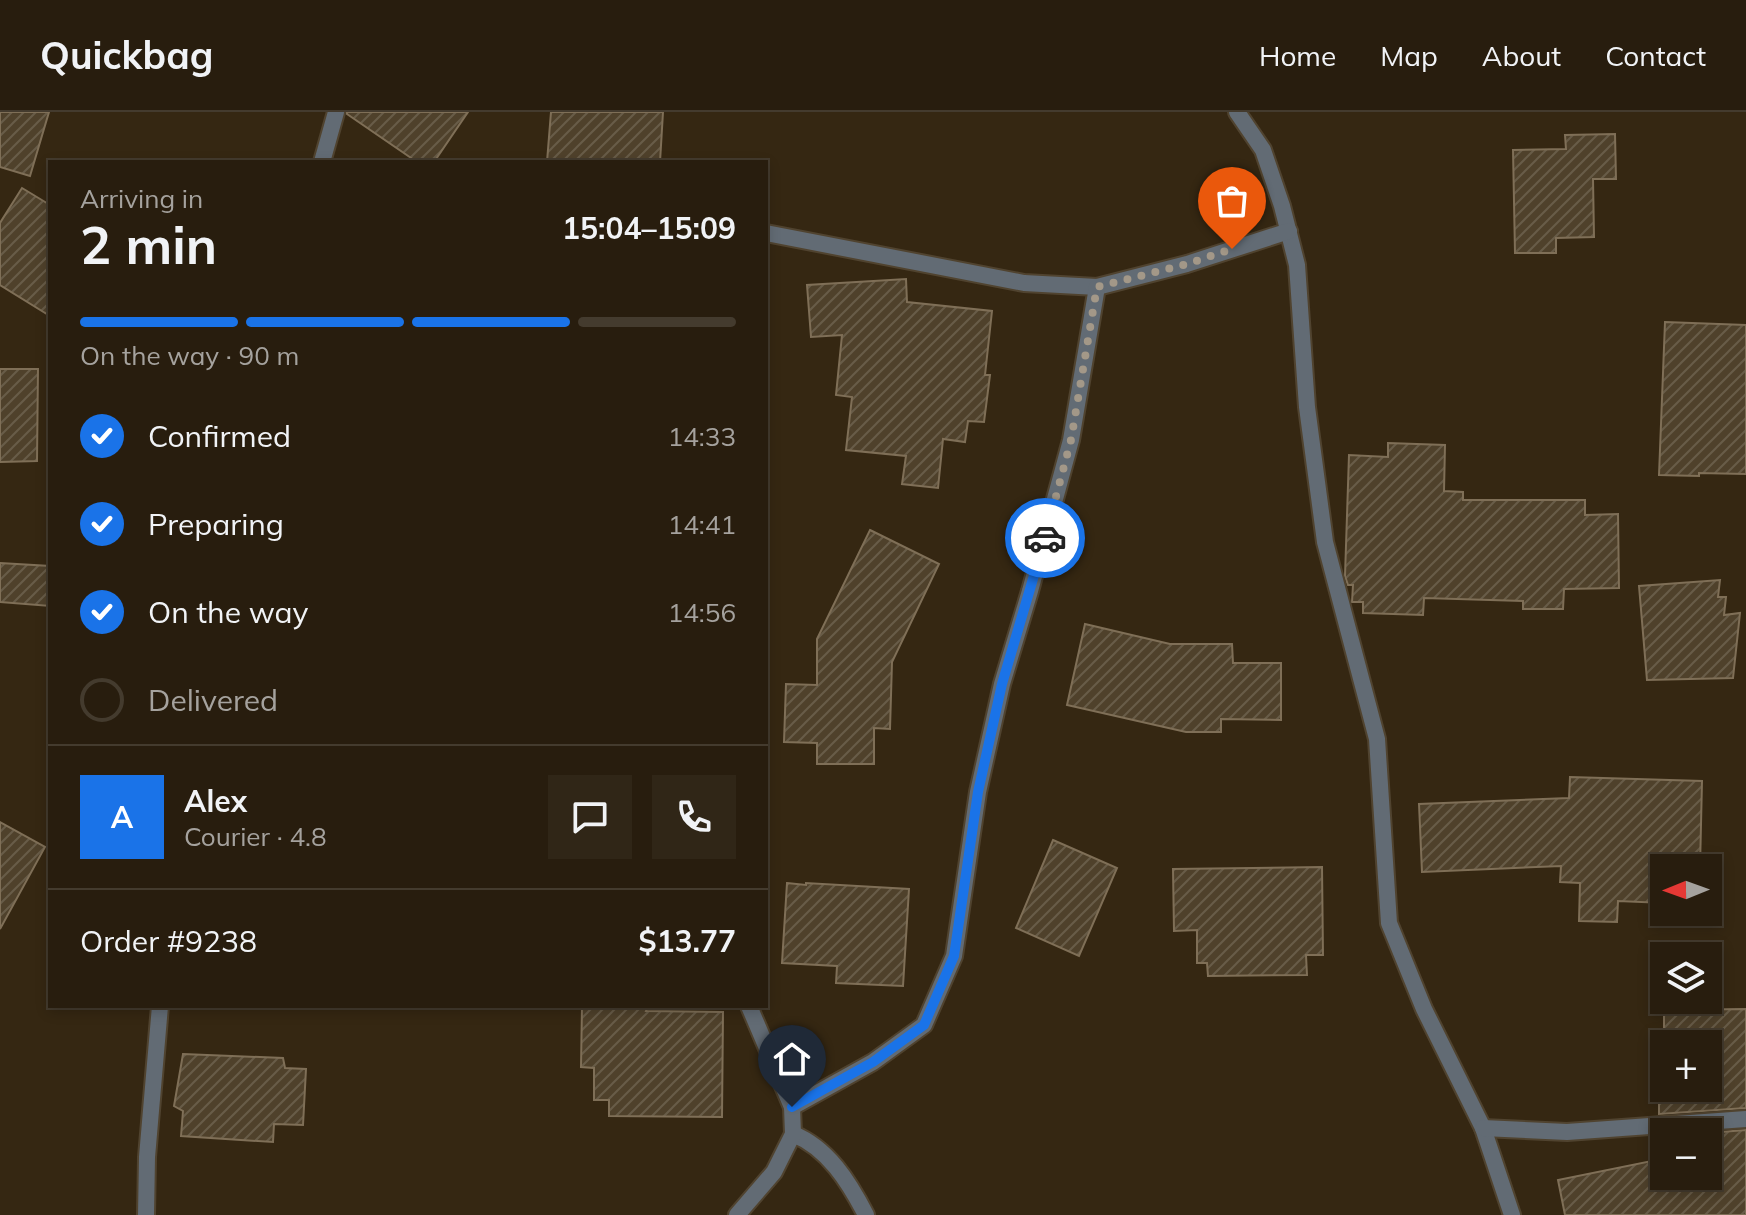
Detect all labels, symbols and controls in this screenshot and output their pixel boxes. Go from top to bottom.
text: Quickbag [40,31,213,79]
text: Home [1259,38,1336,73]
text: Map [1380,38,1438,73]
text: About [1482,38,1561,73]
text: Contact [1605,38,1706,73]
pin [1198,167,1266,249]
icon: bag [1210,179,1254,223]
text: Arriving in [80,182,203,215]
text: 15:04–15:09 [562,209,736,247]
text: 2 min [80,212,217,277]
text: On the way · 90 m [80,339,299,372]
icon: check [80,414,124,458]
text: Confirmed [148,417,291,455]
text: 14:33 [668,420,736,453]
courier [1005,498,1085,578]
icon: check [80,502,124,546]
text: Preparing [148,505,284,543]
text: 14:41 [668,508,736,541]
icon: car [1023,516,1067,560]
icon: check [80,590,124,634]
text: On the way [148,593,308,631]
text: 14:56 [668,596,736,629]
text: Delivered [148,681,278,719]
button: chat [548,775,632,859]
button: phone [652,775,736,859]
text: Alex [184,782,247,820]
text: A [111,798,133,836]
text: Courier · 4.8 [184,820,327,853]
north arrow [1650,854,1722,926]
map controls [1650,854,1722,1190]
text: Order #9238 [80,922,257,960]
text: $13.77 [639,922,736,960]
button: layers [1650,942,1722,1014]
pin [758,1025,826,1107]
button: + [1650,1030,1722,1102]
icon: home [770,1037,814,1081]
button: − [1650,1118,1722,1190]

